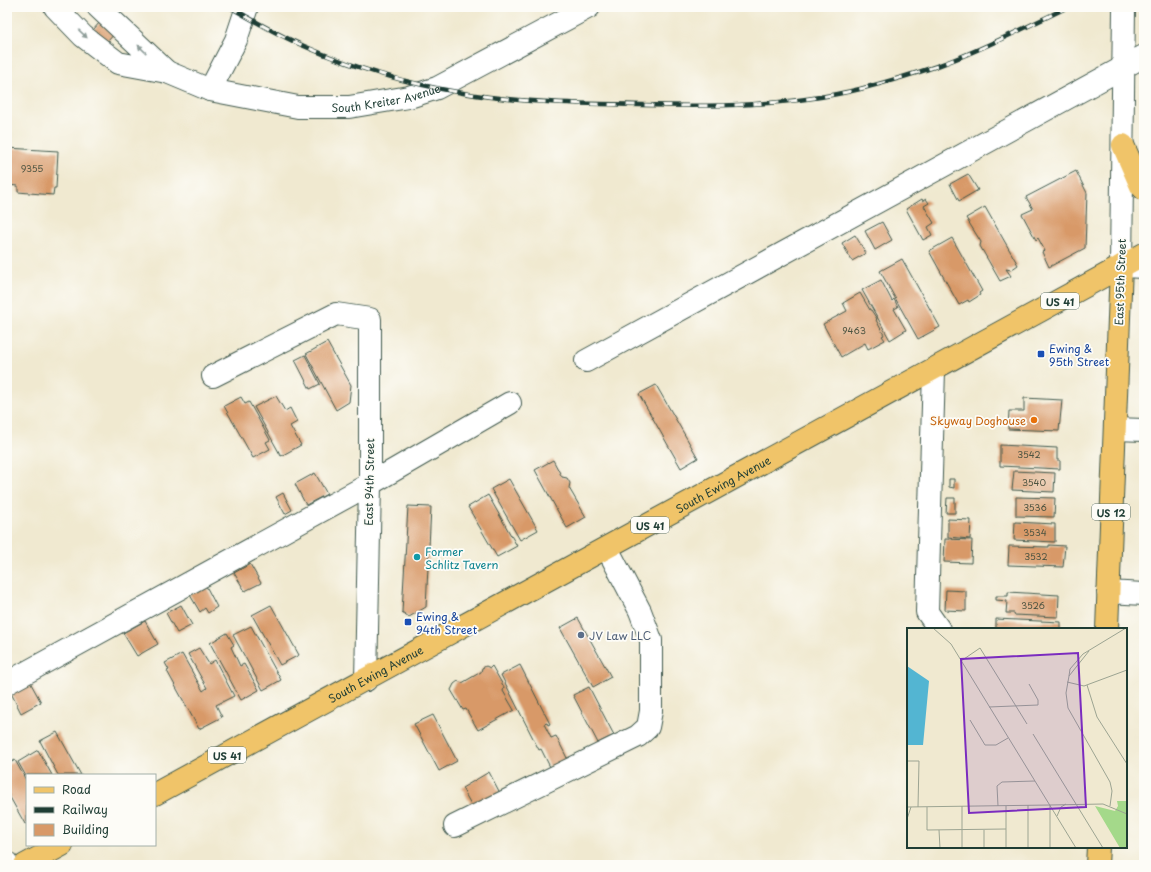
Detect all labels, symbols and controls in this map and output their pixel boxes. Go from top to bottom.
one-way arrow [78,30,88,39]
one-way arrow [137,44,147,53]
street label: South Kreiter Avenue [331,79,442,116]
house number: 9355 [21,161,43,175]
street label: East 95th Street [1110,238,1130,326]
road number: US 41 [1041,293,1079,309]
house number: 9463 [842,323,866,337]
place label: Ewing & 95th Street [1049,340,1110,370]
marker: Ewing & 95th Street [1036,349,1046,359]
place label: Skyway Doghouse [930,412,1026,429]
marker: Skyway Doghouse [1029,415,1039,425]
street label: East 94th Street [360,438,378,526]
house number: 3542 [1017,447,1041,461]
street label: South Ewing Avenue [672,451,773,517]
house number: 3540 [1022,475,1047,489]
house number: 3536 [1023,500,1047,514]
road number: US 12 [1092,504,1130,520]
road number: US 41 [631,517,669,533]
house number: 3534 [1023,525,1047,539]
place label: Former Schlitz Tavern [425,543,498,573]
house number: 3532 [1024,549,1048,563]
marker: Former Schlitz Tavern [412,552,422,562]
house number: 3526 [1021,598,1045,612]
place label: Ewing & 94th Street [416,608,478,638]
marker: Ewing & 94th Street [403,617,413,627]
place label: JV Law LLC [589,627,651,644]
inset map [907,628,1127,848]
marker: JV Law LLC [576,630,586,640]
street label: South Ewing Avenue [325,641,426,707]
road number: US 41 [208,747,246,763]
legend [26,774,156,846]
text: Road [62,780,91,798]
text: Railway [62,800,108,818]
text: Building [62,820,109,838]

